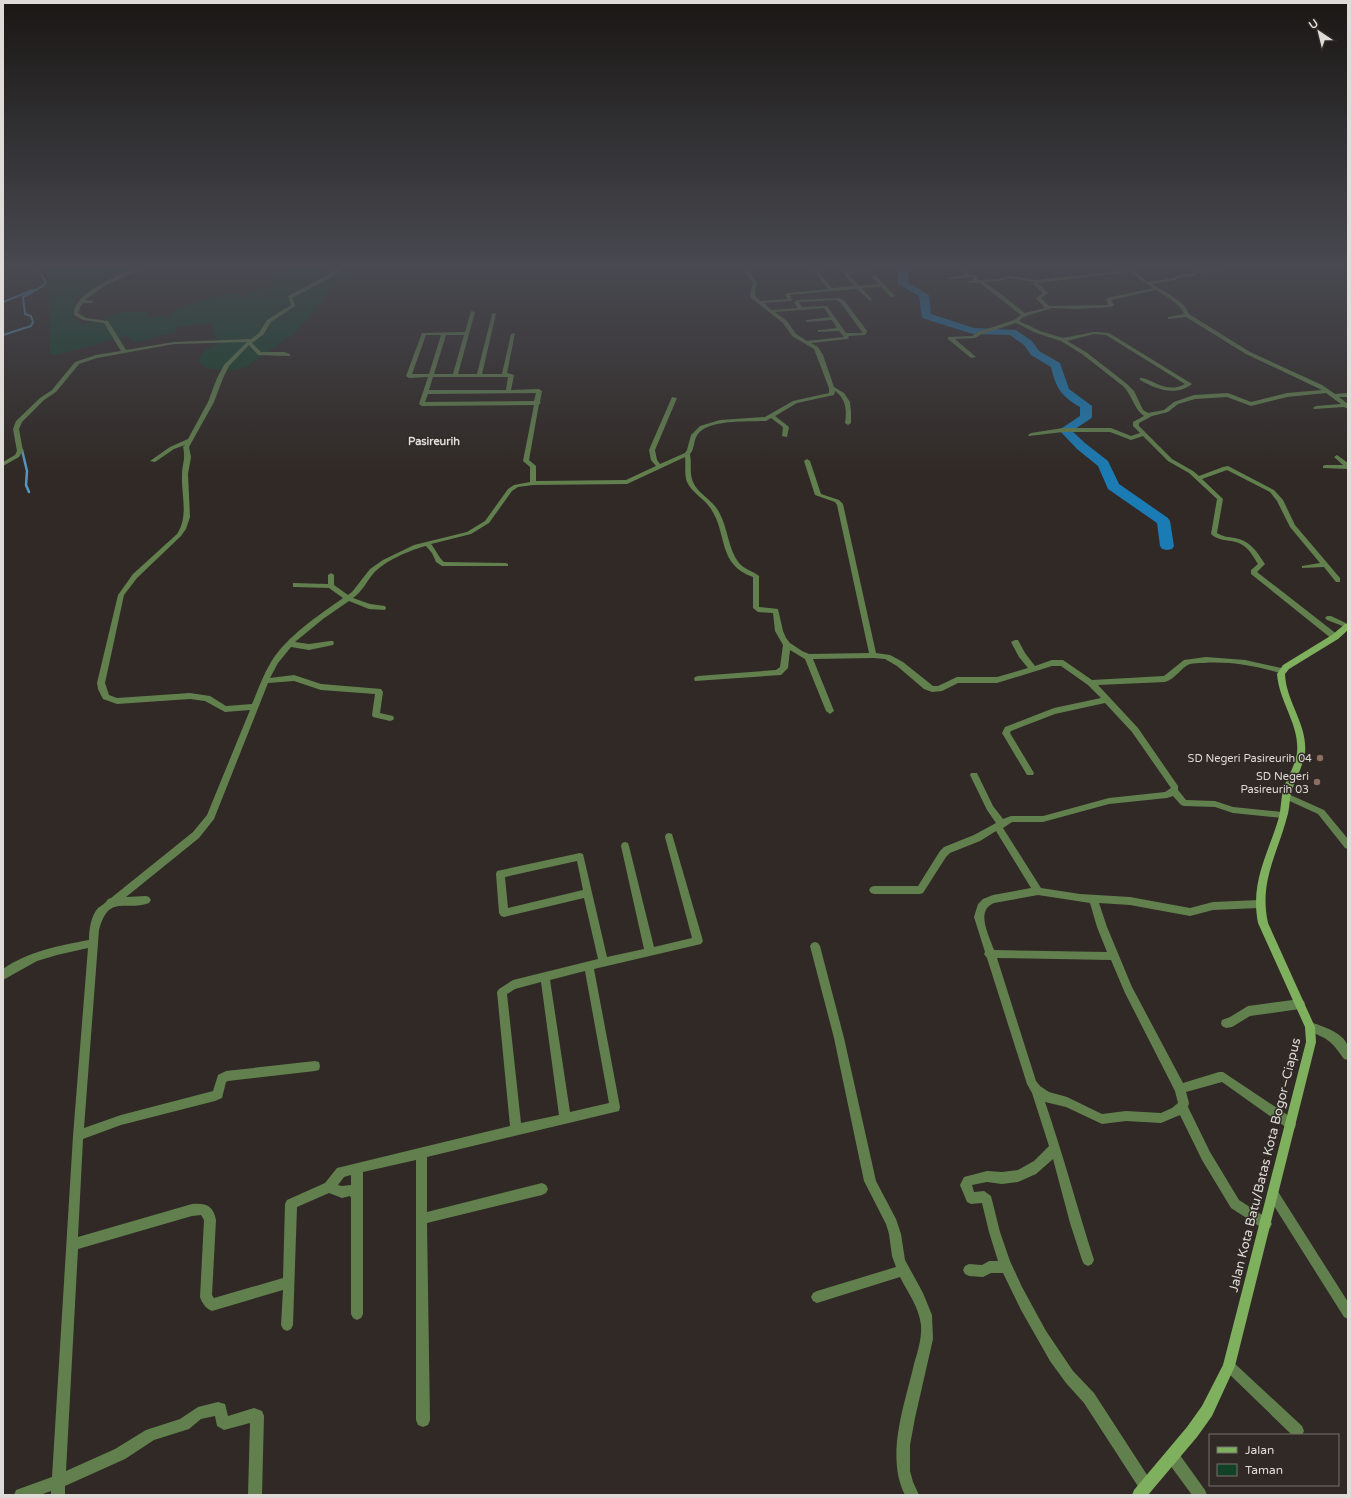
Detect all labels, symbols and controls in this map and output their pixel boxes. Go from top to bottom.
north arrow [1299,12,1339,52]
text: U [1306,17,1321,32]
district label: Pasireurih [408,435,460,448]
place label: SD Negeri Pasireurih 04 [1188,752,1312,765]
marker: SD Negeri Pasireurih 04 [1315,753,1325,763]
place label: SD Negeri Pasireurih 03 [1240,770,1309,796]
marker: SD Negeri Pasireurih 03 [1312,777,1322,787]
street label: Jalan Kota Batu/Batas Kota Bogor–Ciapus [1226,1036,1304,1294]
legend [1209,1434,1339,1486]
text: Jalan [1245,1443,1274,1457]
text: Taman [1245,1463,1283,1477]

